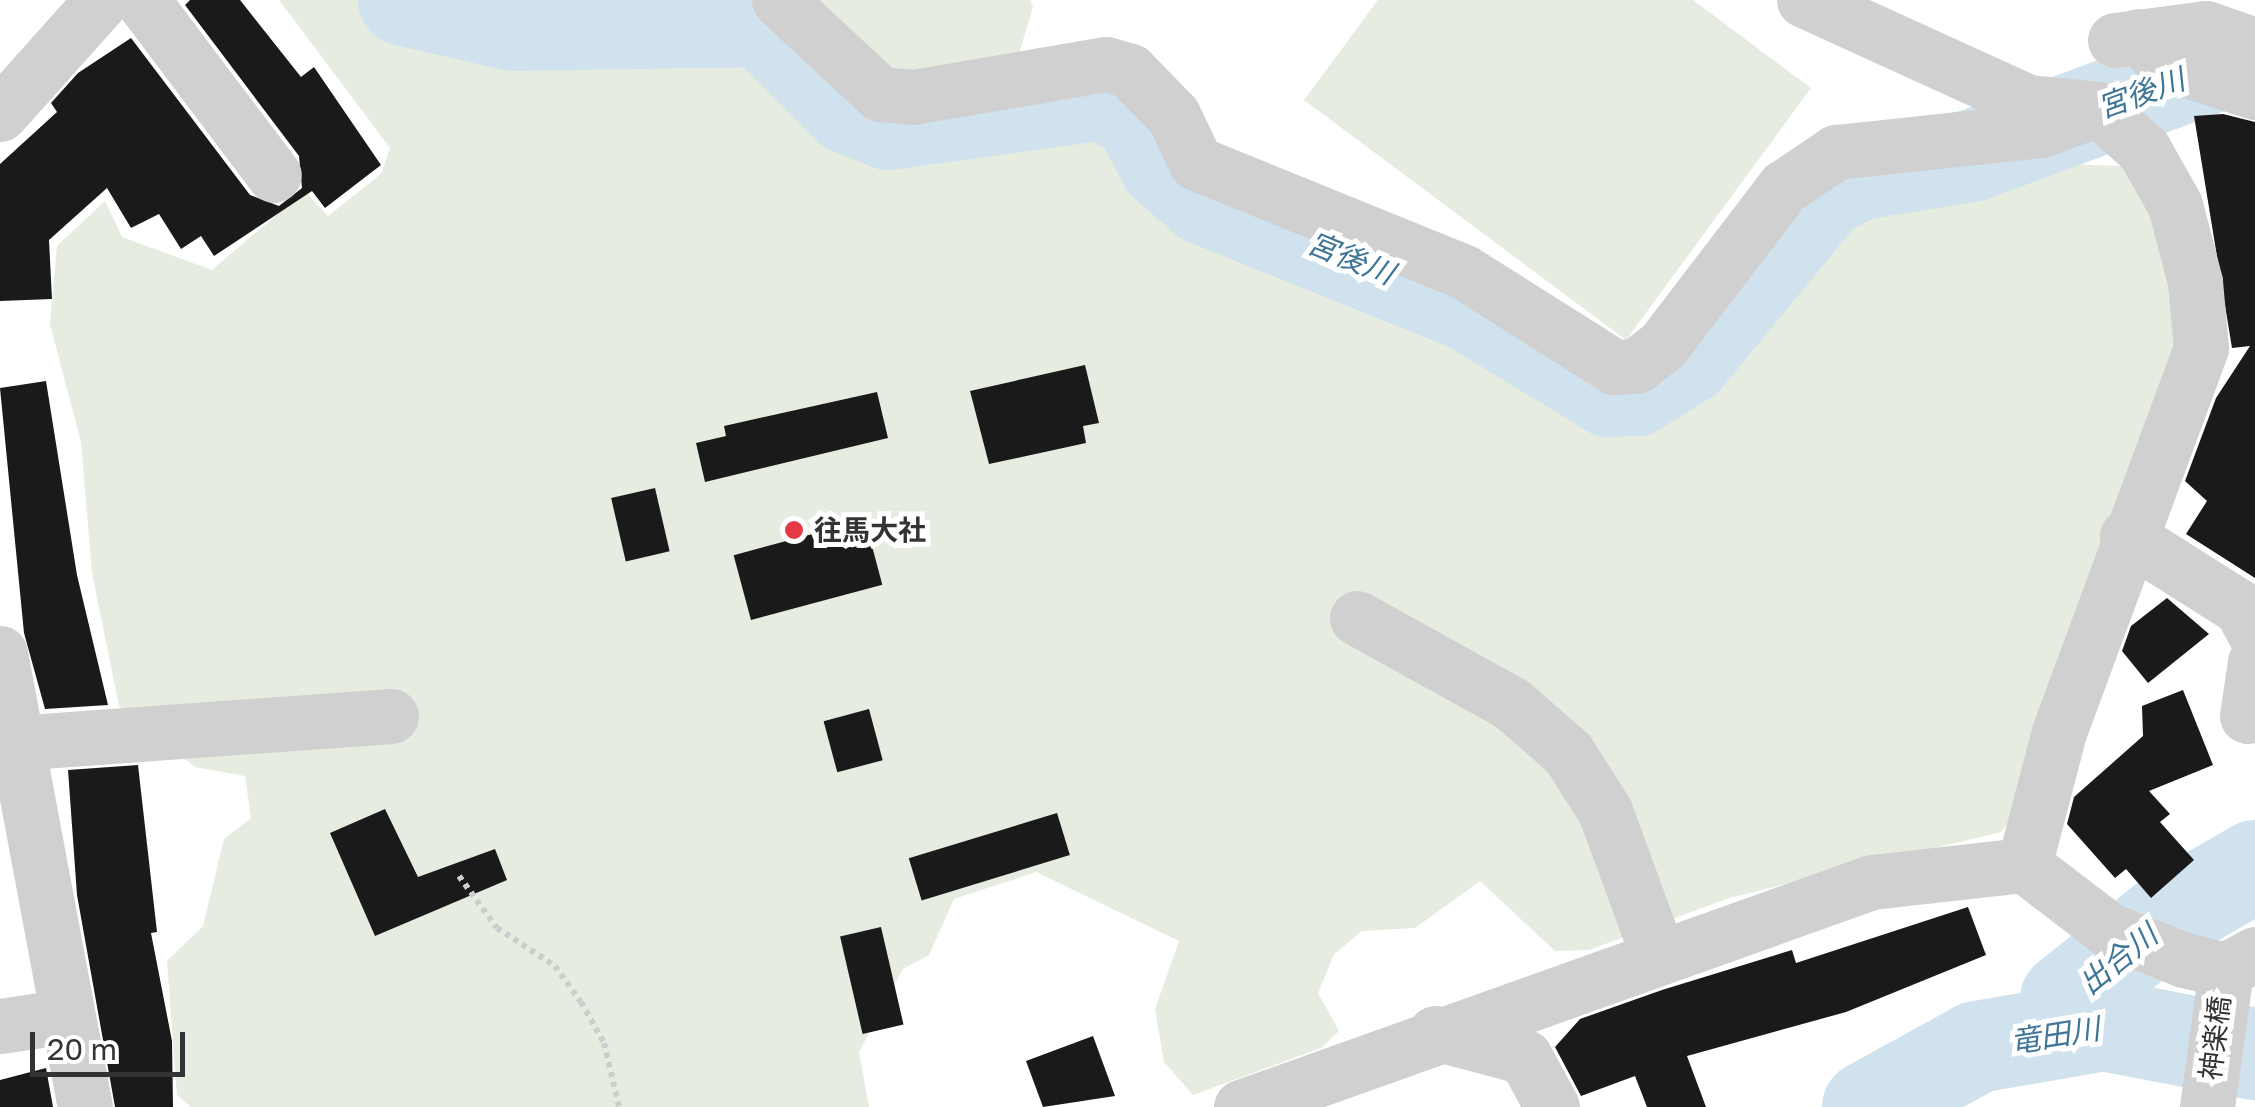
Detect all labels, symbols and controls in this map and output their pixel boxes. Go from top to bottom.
water label: 宮後川 [2093,61,2189,125]
water label: 宮後川 [1303,224,1399,292]
place label: 往馬大社 [814,513,926,547]
marker: 往馬大社 [783,519,805,541]
water label: 出合川 [2072,917,2164,1001]
street label: 神楽橋 [2193,994,2237,1082]
water label: 竜田川 [2008,1010,2102,1060]
scale bar [35,1012,190,1074]
text: 20 m [47,1031,117,1067]

